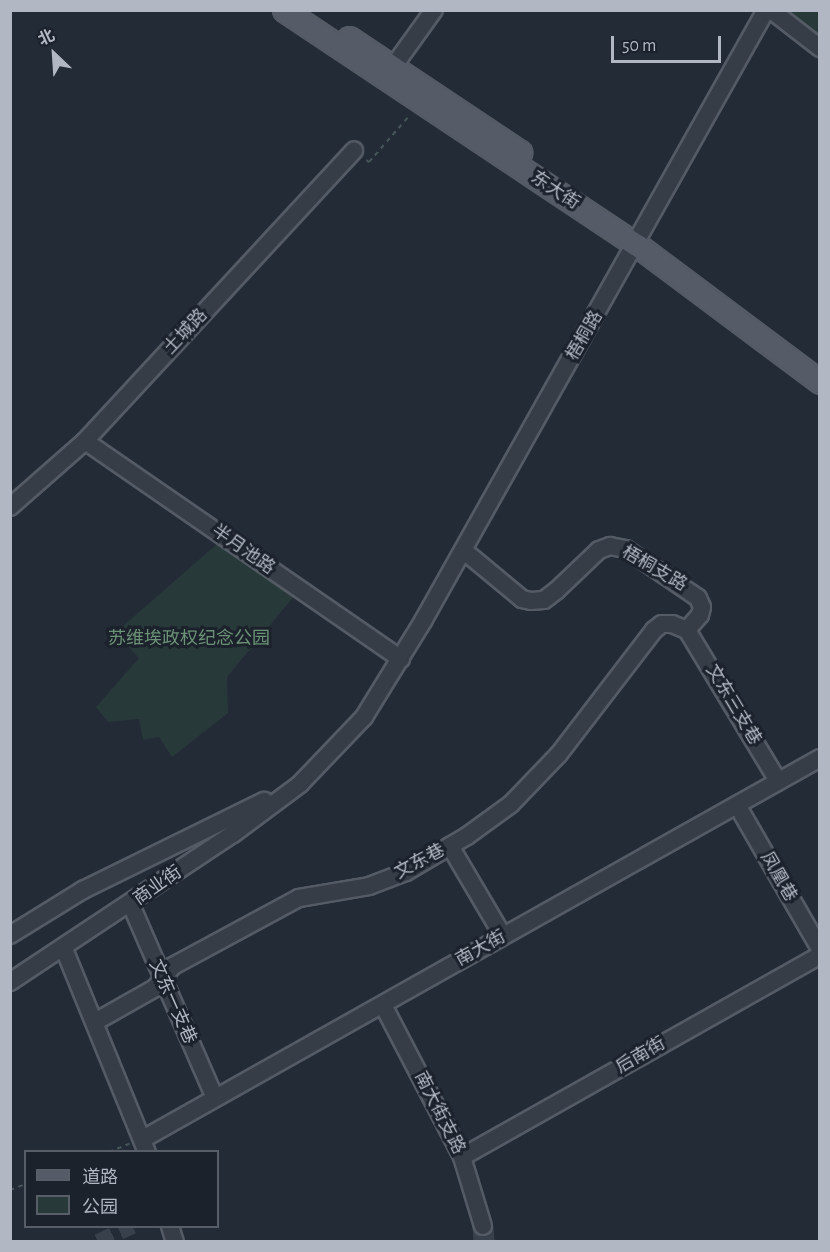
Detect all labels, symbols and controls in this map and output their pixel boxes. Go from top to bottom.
north arrow [24,24,84,84]
scale bar [614,24,724,62]
text: 北 [36,27,57,48]
text: 50 m [622,37,656,55]
street label: 东大街 [526,167,584,215]
street label: 土城路 [160,305,212,359]
street label: 梧桐路 [562,307,608,365]
street label: 半月池路 [207,521,279,579]
street label: 梧桐支路 [617,542,691,596]
park label: 苏维埃政权纪念公园 [108,628,270,650]
street label: 文东三支巷 [701,661,765,749]
street label: 文东巷 [391,840,449,884]
street label: 凤凰巷 [755,848,801,906]
street label: 商业街 [130,862,186,910]
street label: 南大街 [452,926,510,972]
street label: 文东一支巷 [144,956,200,1048]
street label: 后南街 [612,1033,670,1079]
street label: 南大街支路 [409,1068,469,1158]
legend [24,1150,219,1228]
text: 道路 [82,1169,118,1187]
text: 公园 [82,1199,118,1217]

